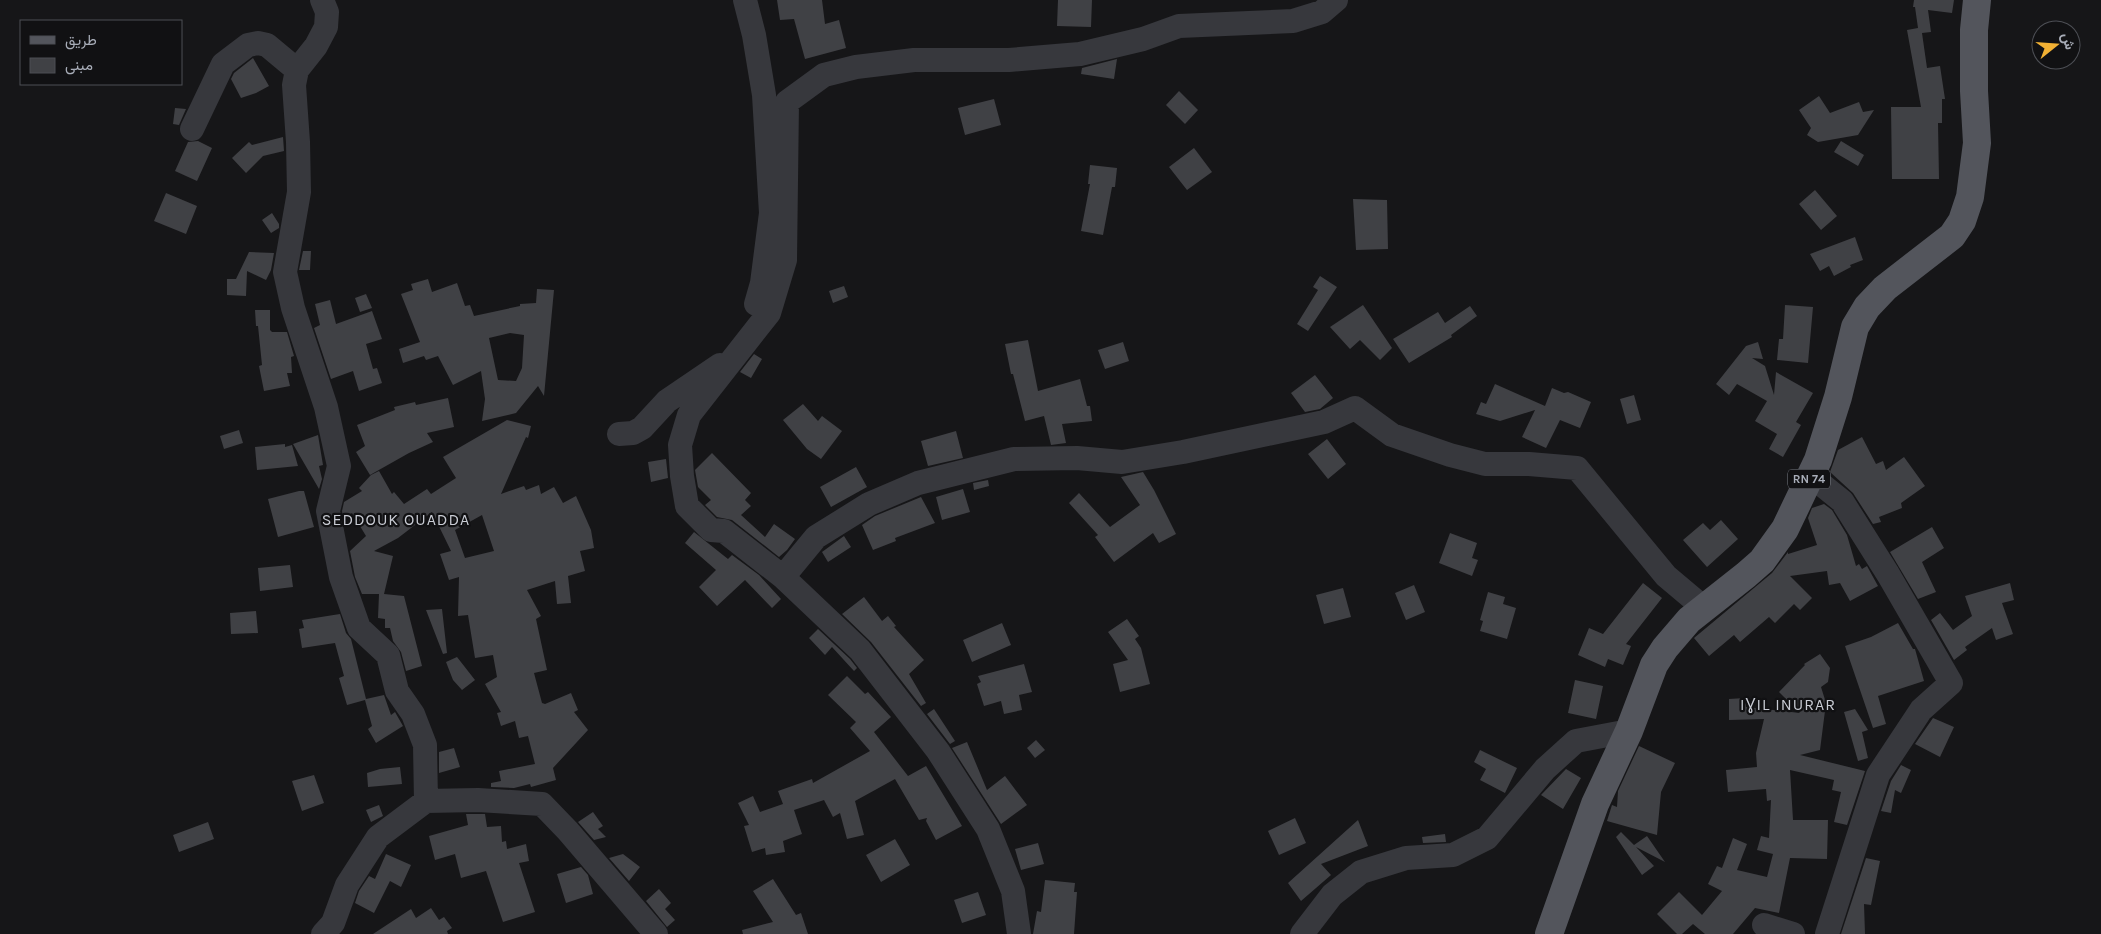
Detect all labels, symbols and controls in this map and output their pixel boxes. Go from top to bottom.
legend [20,20,182,85]
north arrow [2031,20,2081,70]
text: طريق [65,31,97,50]
text: ش [2057,31,2079,52]
text: مبنى [65,56,93,75]
road number: RN 74 [1788,469,1830,488]
district label: SEDDOUK OUADDA [322,510,470,529]
district label: IƔIL INURAR [1740,695,1836,714]

